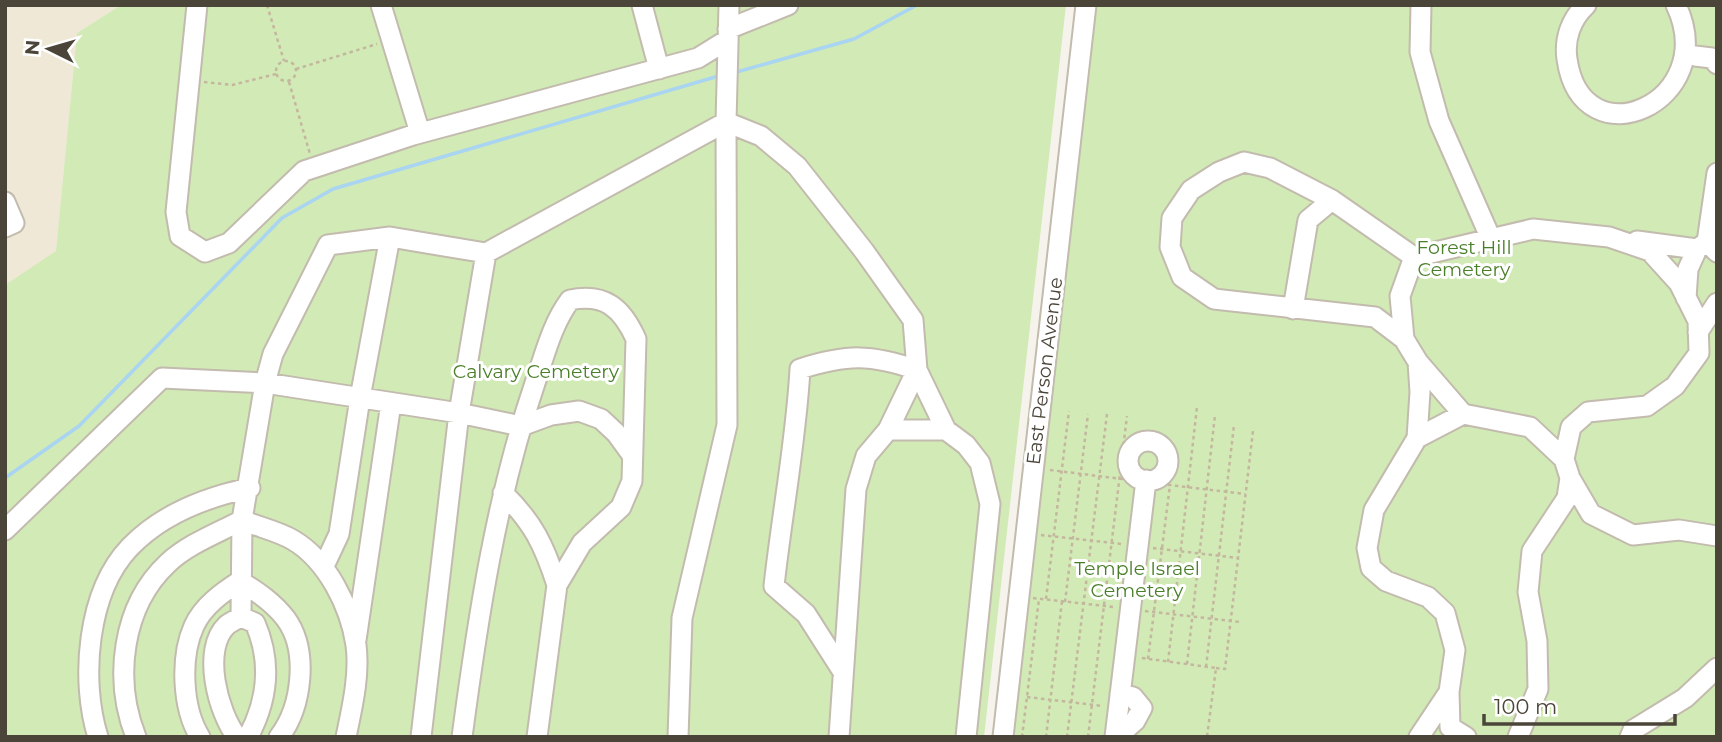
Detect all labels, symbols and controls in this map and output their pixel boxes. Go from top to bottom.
north arrow [14,14,84,84]
text: N [20,39,45,56]
park label: Forest Hill Cemetery [1416,236,1512,281]
street label: East Person Avenue [1022,276,1067,466]
park label: Calvary Cemetery [453,360,620,383]
park label: Temple Israel Cemetery [1074,557,1200,602]
scale bar [1484,682,1675,726]
text: 100 m [1494,694,1557,719]

